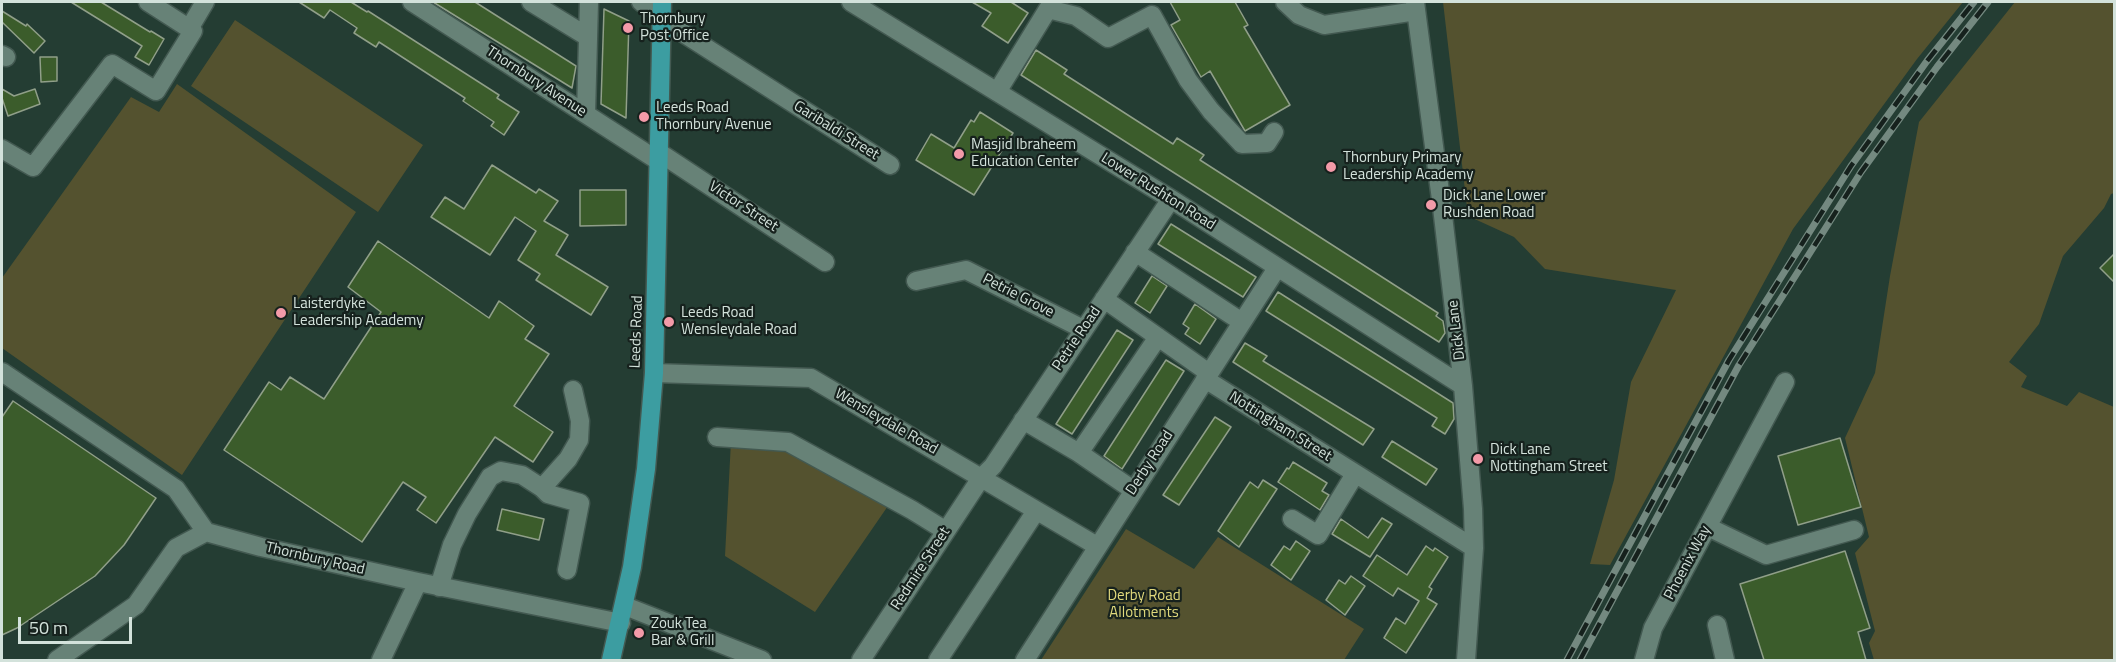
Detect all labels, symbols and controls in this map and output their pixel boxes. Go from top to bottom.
place label: Thornbury Post Office [640,10,709,45]
marker: Thornbury Post Office [621,21,635,35]
street label: Thornbury Avenue [483,43,589,121]
street label: Garibaldi Street [790,98,882,164]
place label: Leeds Road Thornbury Avenue [656,99,772,134]
marker: Leeds Road Thornbury Avenue [637,110,651,124]
place label: Masjid Ibraheem Education Center [971,136,1079,171]
marker: Masjid Ibraheem Education Center [952,147,966,161]
place label: Thornbury Primary Leadership Academy [1343,149,1474,184]
street label: Lower Rushton Road [1097,150,1219,234]
marker: Thornbury Primary Leadership Academy [1324,160,1338,174]
street label: Victor Street [705,178,781,236]
place label: Dick Lane Lower Rushden Road [1443,187,1546,222]
marker: Dick Lane Lower Rushden Road [1424,198,1438,212]
street label: Petrie Grove [979,270,1057,322]
place label: Laisterdyke Leadership Academy [293,295,424,330]
street label: Leeds Road [627,295,647,369]
street label: Dick Lane [1444,299,1470,361]
place label: Leeds Road Wensleydale Road [681,304,797,339]
street label: Petrie Road [1049,304,1105,374]
marker: Laisterdyke Leadership Academy [274,306,288,320]
marker: Leeds Road Wensleydale Road [662,315,676,329]
street label: Wensleydale Road [831,385,941,459]
street label: Nottingham Street [1225,388,1335,466]
street label: Derby Road [1123,427,1177,499]
place label: Dick Lane Nottingham Street [1490,441,1608,476]
marker: Dick Lane Nottingham Street [1471,452,1485,466]
street label: Phoenix Way [1661,523,1715,603]
street label: Redmire Street [888,524,954,614]
street label: Thornbury Road [264,539,366,579]
park label: Derby Road Allotments [1107,587,1181,622]
scale bar [21,605,135,643]
text: 50 m [29,614,68,641]
place label: Zouk Tea Bar & Grill [651,615,715,650]
marker: Zouk Tea Bar & Grill [632,626,646,640]

